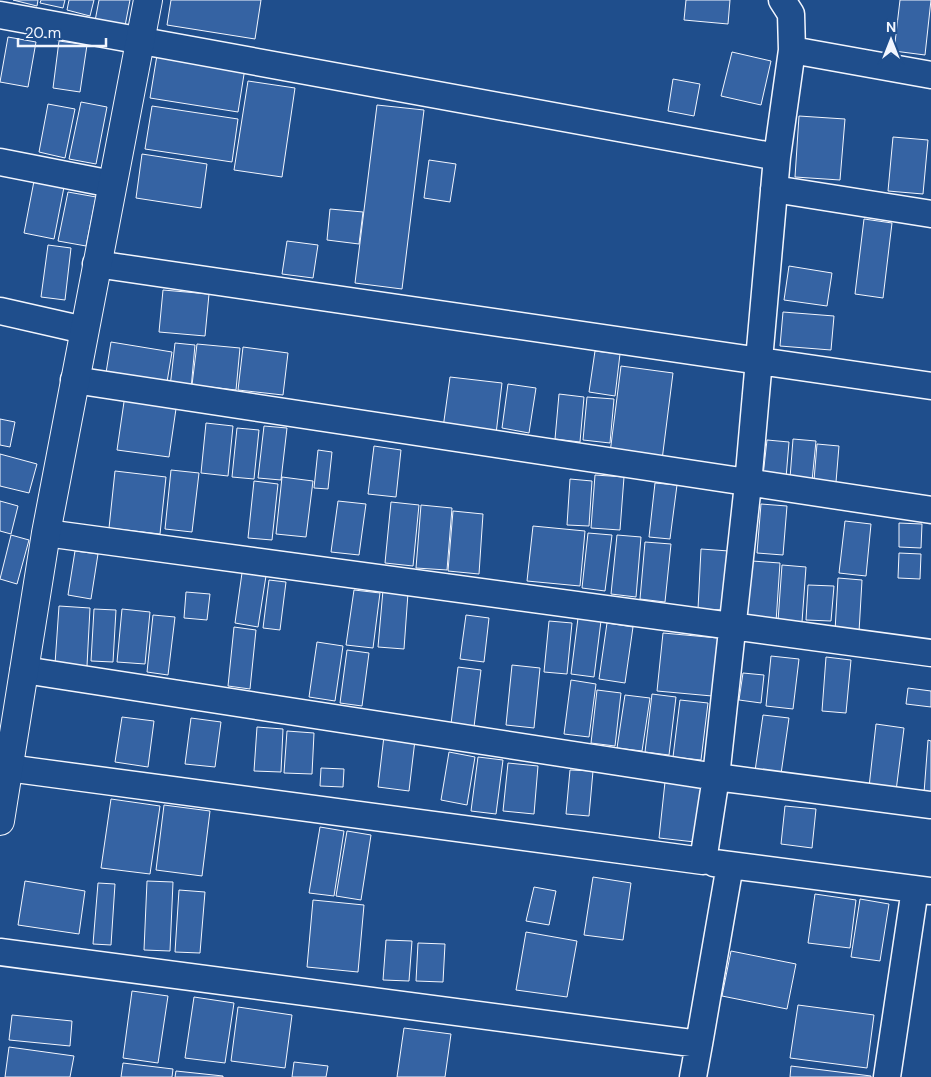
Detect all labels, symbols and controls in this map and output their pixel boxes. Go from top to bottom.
scale bar [18,15,105,47]
north arrow [866,15,916,65]
text: N [886,18,896,36]
text: 20 m [25,23,61,43]

